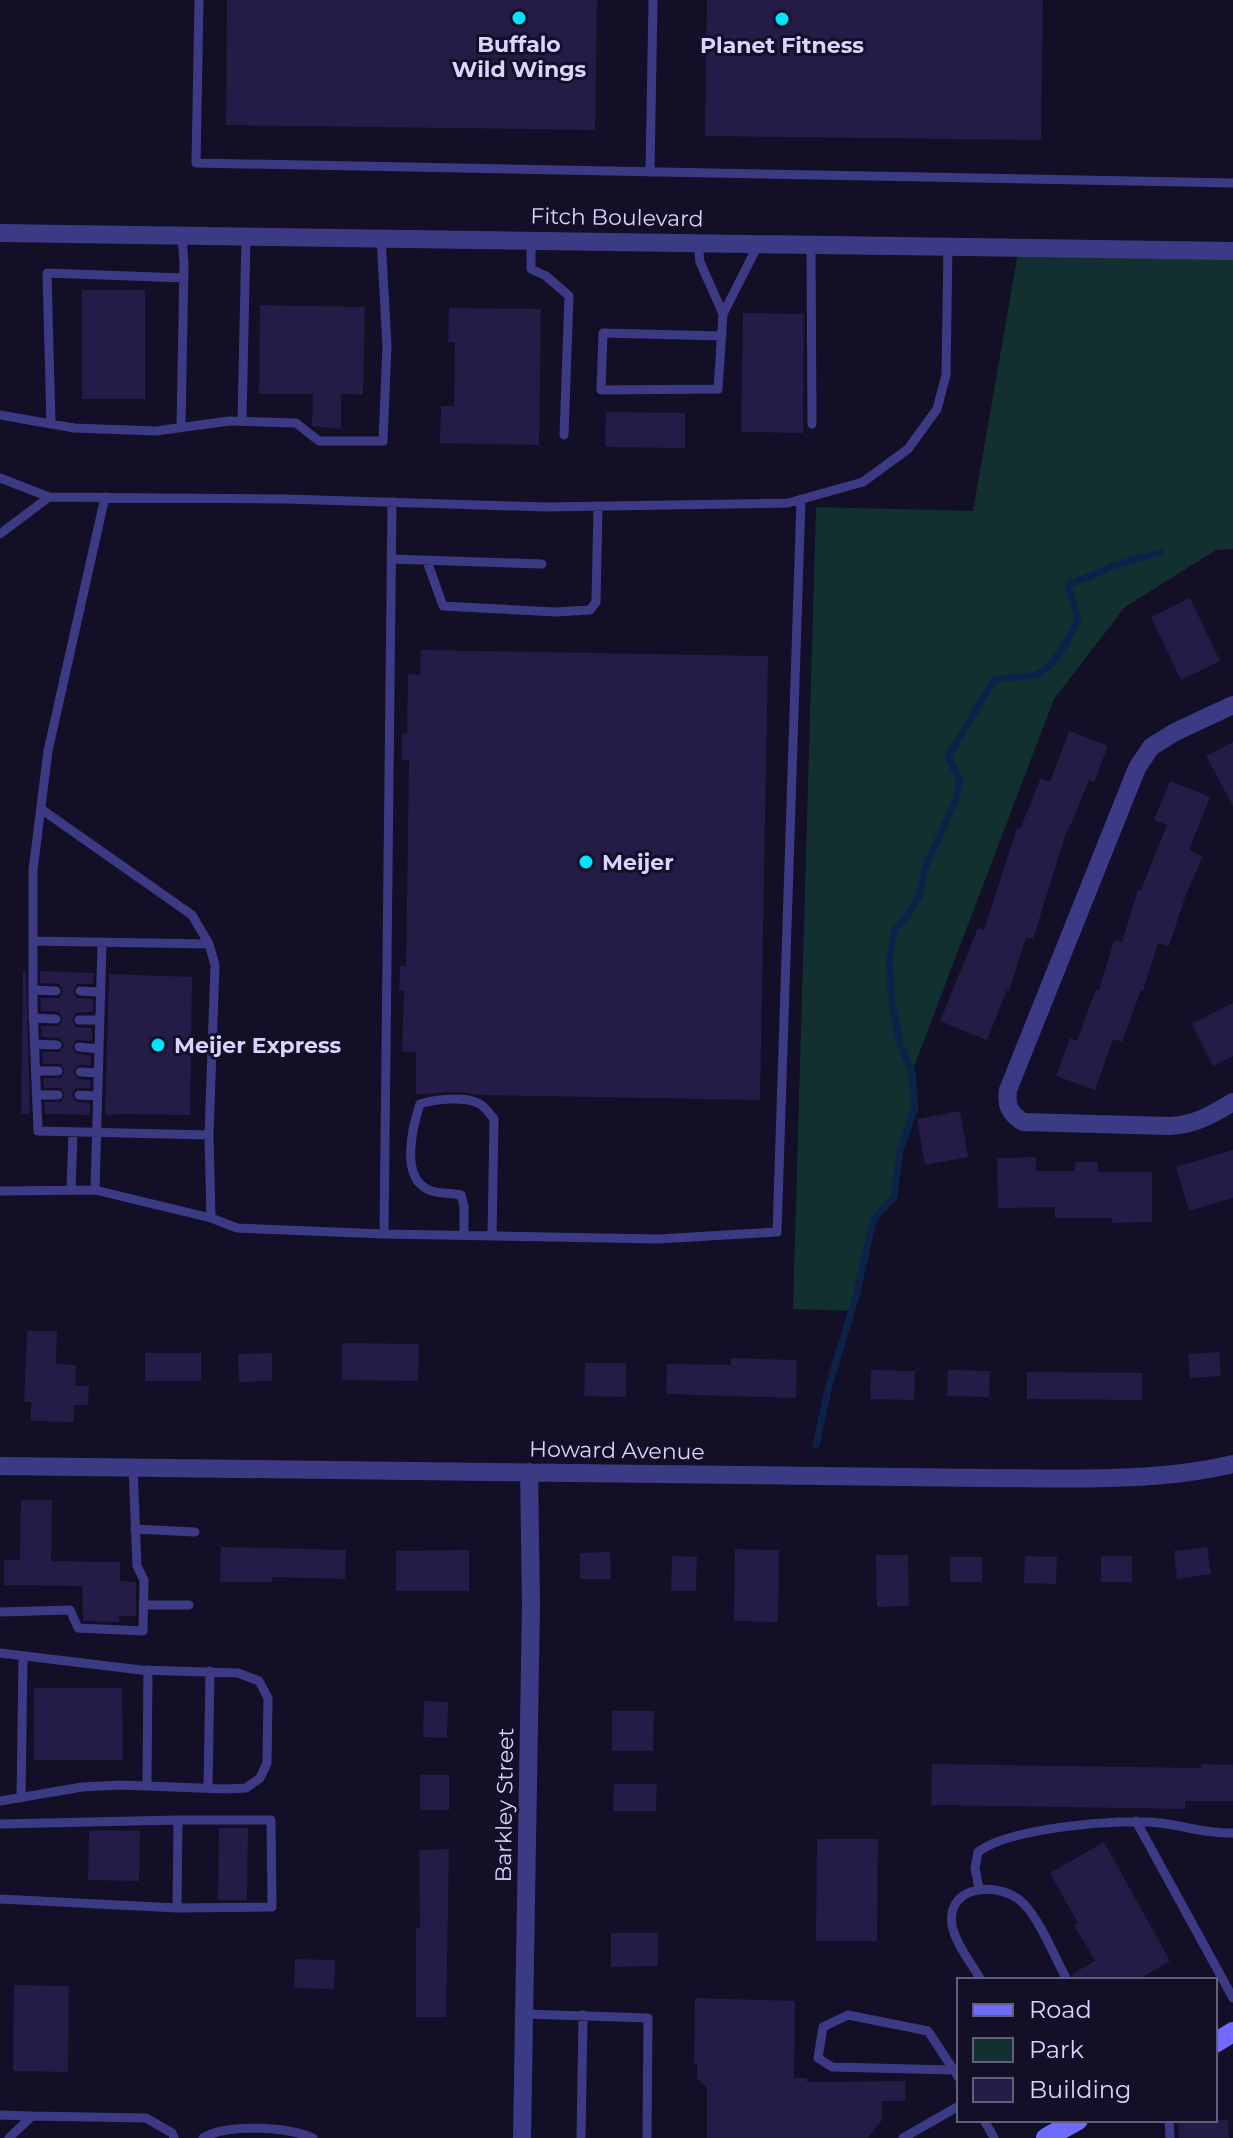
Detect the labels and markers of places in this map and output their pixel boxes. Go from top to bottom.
marker: Buffalo Wild Wings [510,9,528,27]
marker: Planet Fitness [773,10,791,28]
place label: Buffalo Wild Wings [452,31,587,83]
place label: Planet Fitness [700,32,864,59]
place label: Meijer [602,849,674,876]
marker: Meijer [577,853,595,871]
place label: Meijer Express [174,1032,342,1059]
marker: Meijer Express [149,1036,167,1054]

